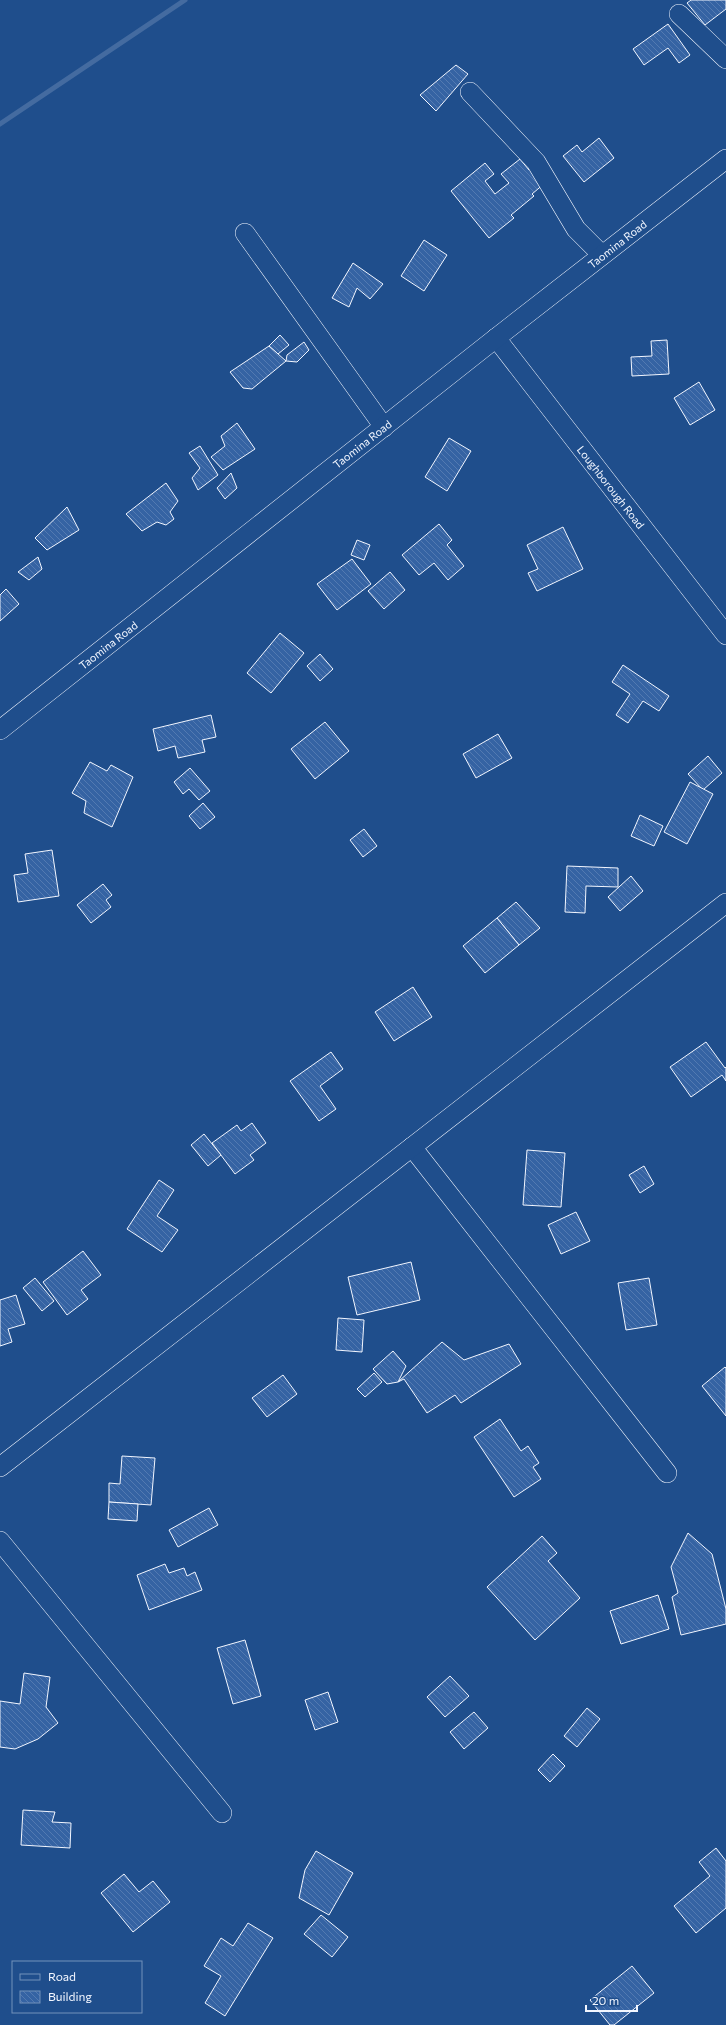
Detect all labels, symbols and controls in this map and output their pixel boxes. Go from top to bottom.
street label: Taomina Road [585,217,649,271]
street label: Taomina Road [330,417,394,471]
street label: Loughborough Road [575,443,647,531]
street label: Taomina Road [76,618,140,672]
legend [12,1961,142,2013]
text: Road [48,1969,76,1983]
scale bar [586,1987,637,2013]
text: Building [48,1989,92,2003]
text: 20 m [592,1993,619,2007]

